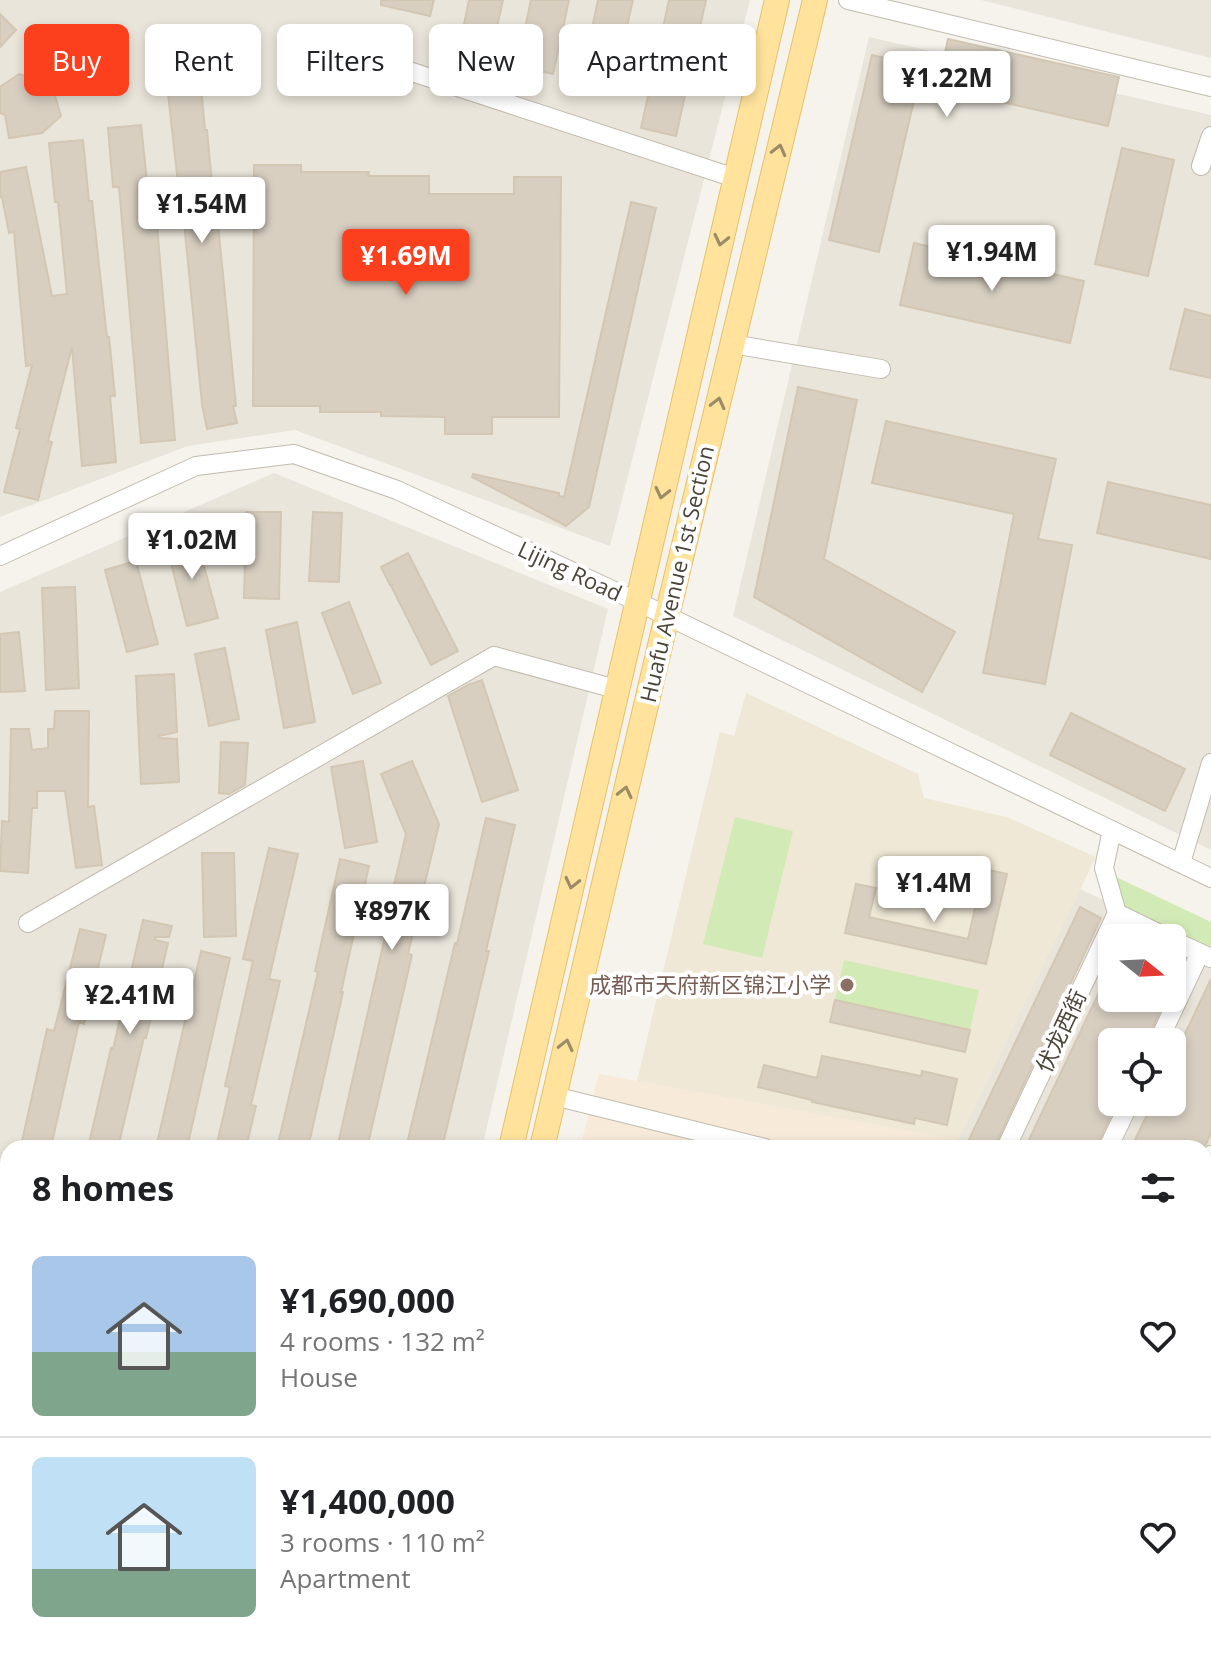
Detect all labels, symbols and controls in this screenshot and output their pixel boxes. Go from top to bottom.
chip: Buy [24,24,129,96]
chip: Rent [145,24,261,96]
chip: Filters [277,24,413,96]
chip: New [429,24,543,96]
chip: Apartment [559,24,756,96]
pin: ¥1.22M [882,51,1012,119]
text: ¥1.22M [901,59,993,95]
one-way arrow [770,143,787,157]
pin: ¥1.54M [137,177,267,245]
text: ¥1.54M [156,185,248,221]
pin: ¥1.94M [927,225,1057,293]
pin: ¥1.69M [341,229,471,297]
one-way arrow [713,232,730,246]
text: ¥1.94M [946,233,1038,269]
text: ¥1.69M [360,237,452,273]
one-way arrow [709,396,726,410]
street label: Huafu Avenue 1st Section [632,442,720,705]
one-way arrow [654,485,671,499]
pin: ¥1.02M [127,513,257,581]
text: ¥1.02M [146,521,238,557]
street label: Lijing Road [513,533,627,607]
one-way arrow [616,785,633,799]
pin: ¥1.4M [878,856,990,924]
text: ¥1.4M [896,864,972,900]
one-way arrow [564,875,581,889]
pin: ¥897K [336,884,448,952]
text: ¥897K [354,892,430,928]
north arrow [1098,924,1186,1012]
map controls [1098,924,1186,1116]
pin: ¥2.41M [65,968,195,1036]
place label: 成都市天府新区锦江小学 [589,969,831,999]
text: ¥2.41M [84,976,176,1012]
marker: 成都市天府新区锦江小学 [838,976,856,994]
street label: 伏龙西街 [1028,984,1092,1077]
button: locate [1098,1028,1186,1116]
one-way arrow [557,1038,574,1052]
text: 8 homes [32,1165,174,1211]
icon: filters [1136,1166,1180,1210]
text: ¥1,690,000 [280,1277,455,1323]
icon: home [96,1288,192,1384]
icon: heart [1136,1314,1180,1358]
text: 4 rooms · 132 m² [280,1323,485,1359]
text: House [280,1359,358,1395]
text: ¥1,400,000 [280,1478,455,1524]
icon: home [96,1489,192,1585]
icon: heart [1136,1515,1180,1559]
text: 3 rooms · 110 m² [280,1524,485,1560]
text: Apartment [280,1560,411,1596]

